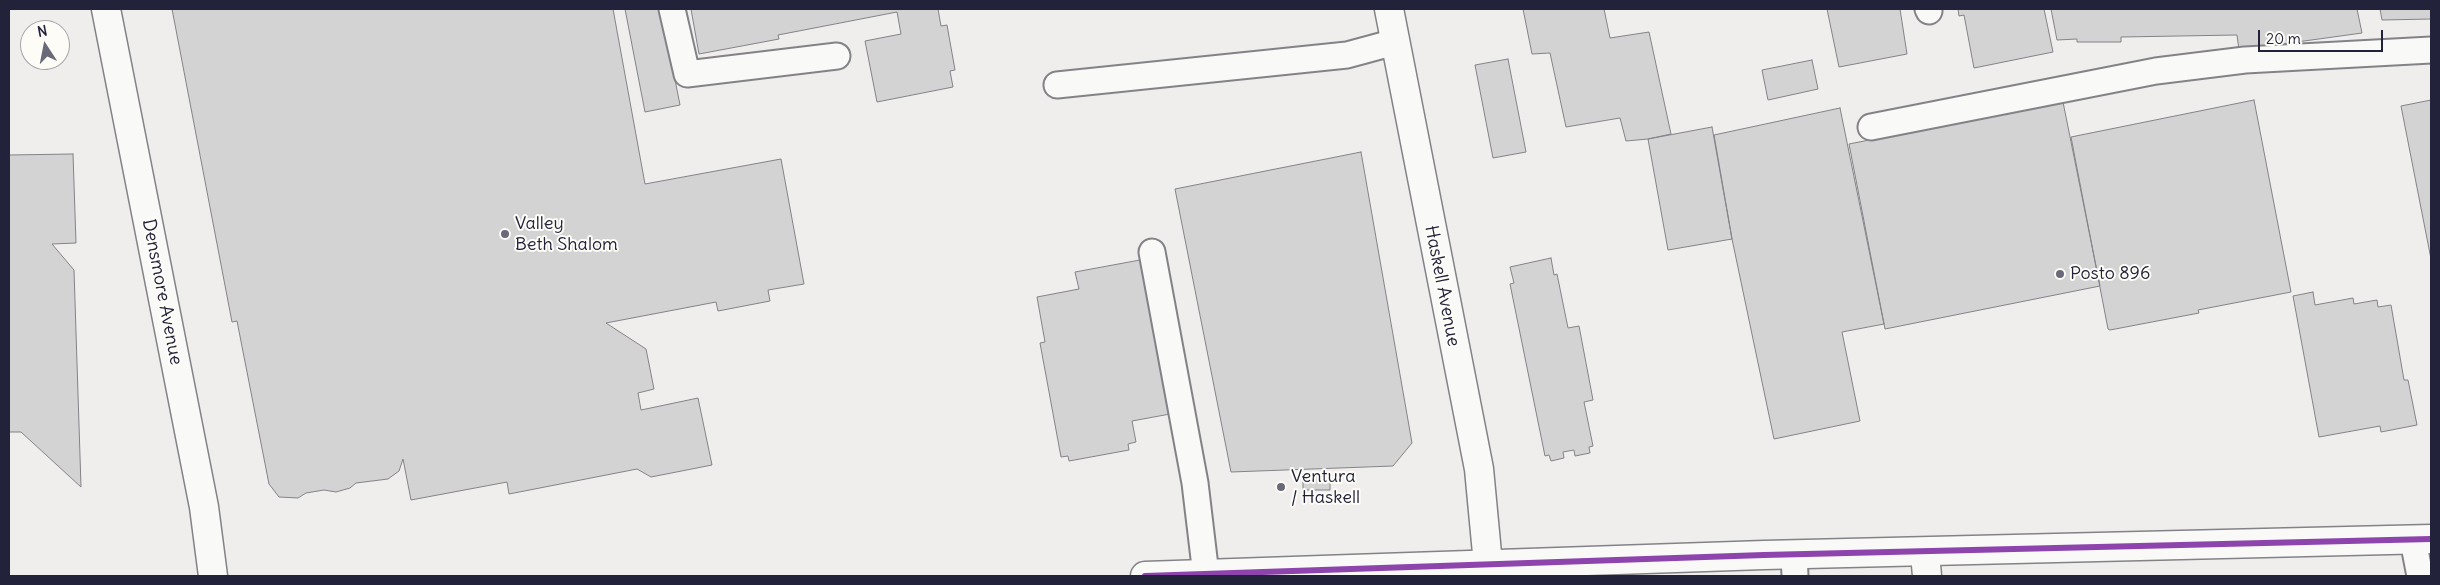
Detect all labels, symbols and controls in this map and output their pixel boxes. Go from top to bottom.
north arrow [20,20,70,70]
scale bar [2260,20,2385,52]
text: N [36,21,49,41]
text: 20 m [2266,29,2301,48]
place label: Valley Beth Shalom [515,213,618,255]
street label: Densmore Avenue [137,217,187,367]
street label: Haskell Avenue [1420,224,1464,348]
marker: Valley Beth Shalom [499,228,511,240]
place label: Posto 896 [2070,263,2150,285]
marker: Posto 896 [2054,268,2066,280]
place label: Ventura / Haskell [1291,466,1360,508]
marker: Ventura / Haskell [1275,481,1287,493]

